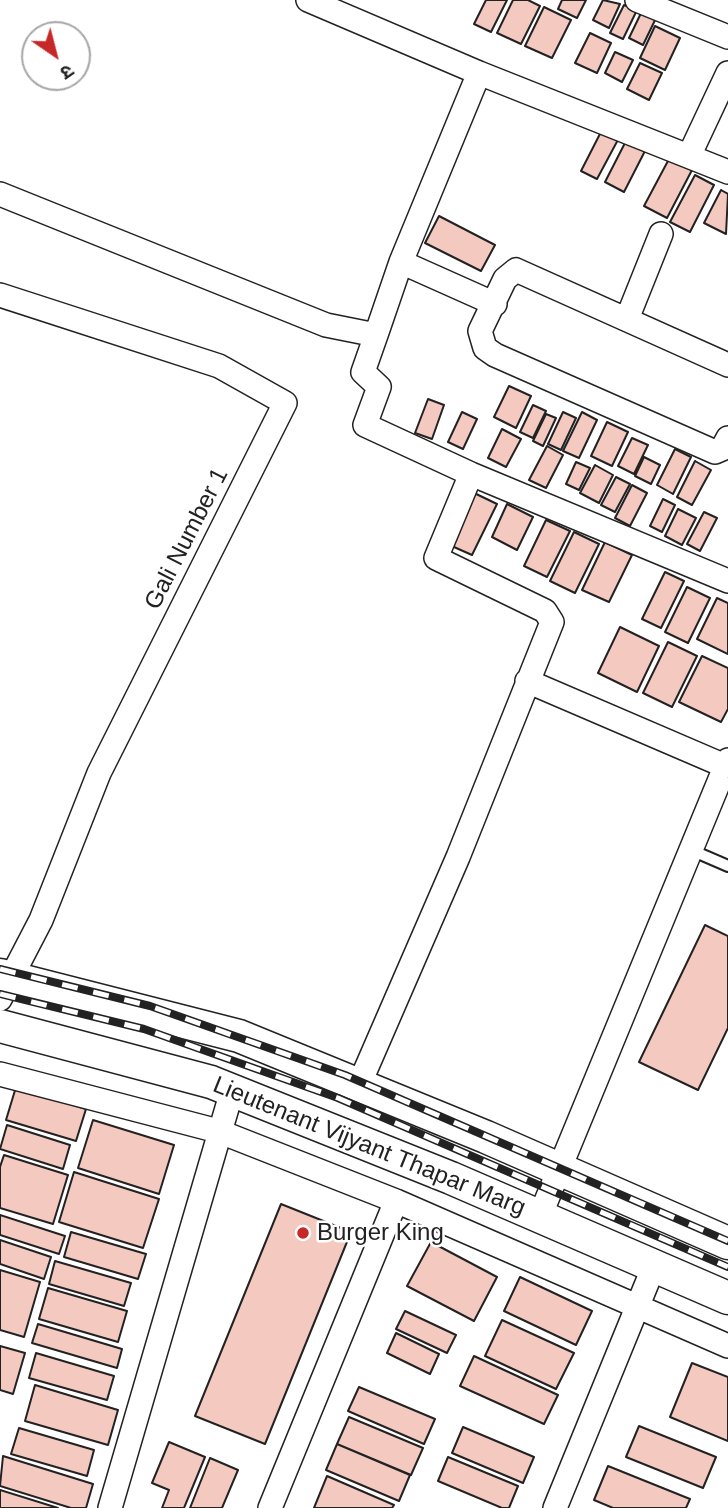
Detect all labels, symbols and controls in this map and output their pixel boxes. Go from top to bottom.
north arrow [21,21,91,91]
text: उ [57,60,78,84]
street label: Gali Number 1 [139,464,235,614]
street label: Lieutenant Vijyant Thapar Marg [209,1071,529,1223]
place label: Burger King [317,1219,444,1247]
marker: Burger King [295,1225,311,1241]

